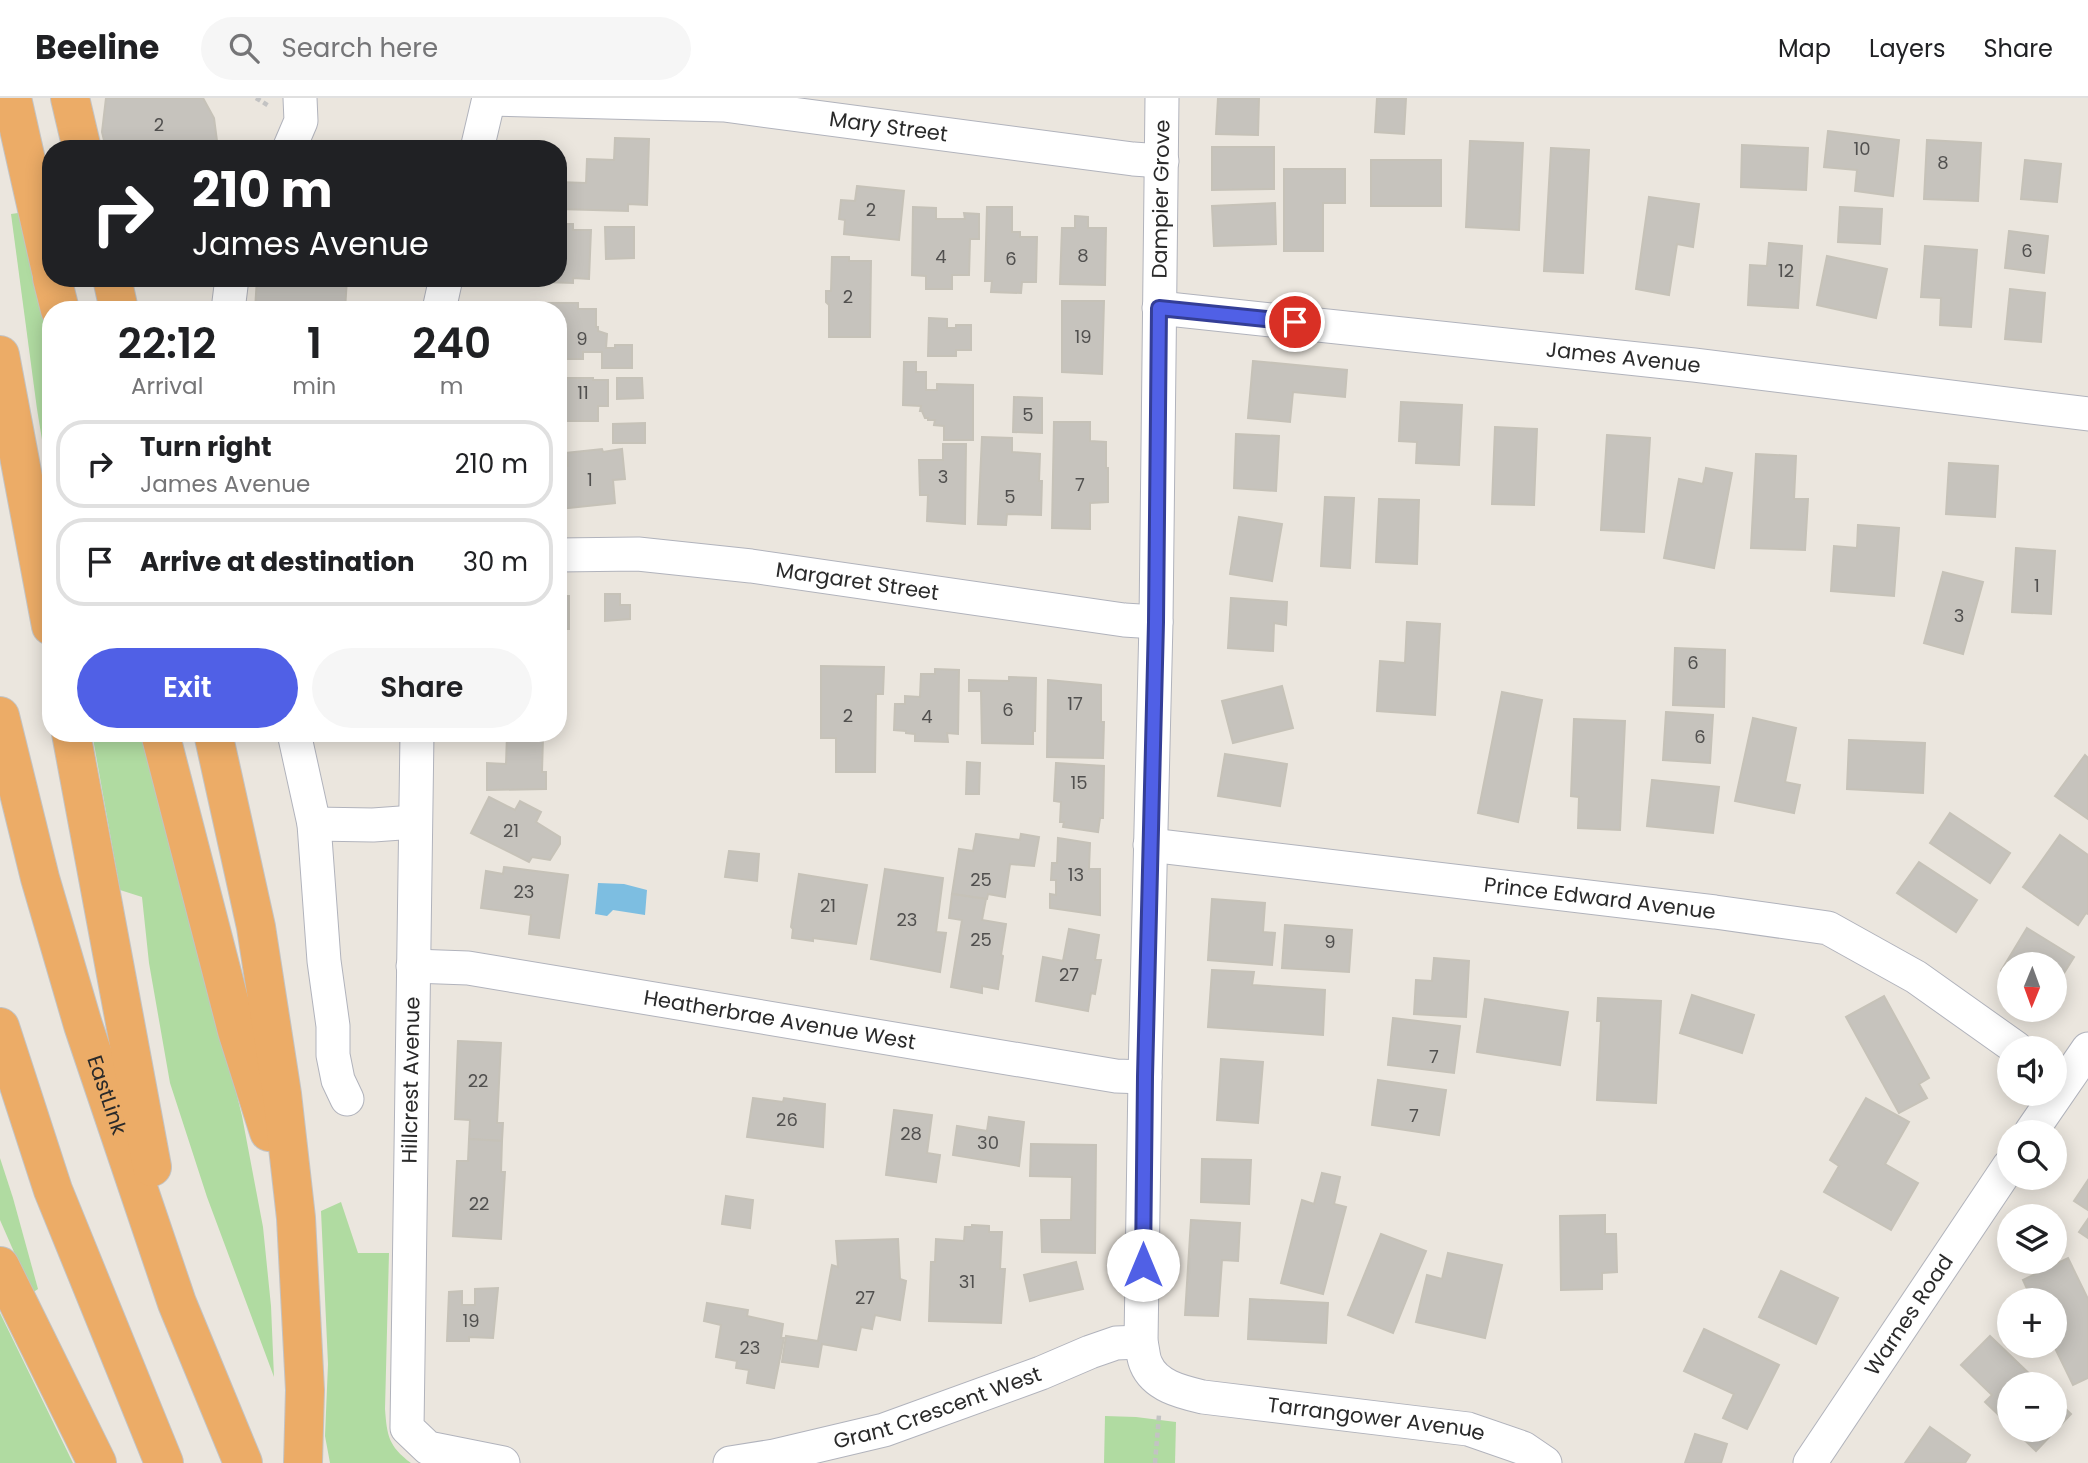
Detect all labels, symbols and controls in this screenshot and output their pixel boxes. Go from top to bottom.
search box [201,17,691,80]
text: Beeline [35,24,159,71]
icon: search [225,29,263,67]
text: Search here [281,30,438,66]
text: Map [1778,32,1831,65]
text: Layers [1869,32,1945,65]
text: Share [1983,32,2053,65]
street label: Mary Street [828,104,950,148]
house number: 2 [154,112,164,137]
street label: Dampier Grove [1145,119,1176,279]
house number: 10 [1853,136,1871,161]
house number: 8 [1937,150,1949,175]
text: 210 m [192,156,333,224]
icon: right [77,168,168,259]
house number: 2 [866,197,876,222]
text: James Avenue [192,221,429,266]
house number: 6 [2021,238,2033,263]
house number: 8 [1077,243,1089,268]
house number: 4 [935,244,947,269]
house number: 6 [1005,246,1017,271]
house number: 12 [1778,258,1794,283]
house number: 2 [843,284,853,309]
pin [1265,292,1325,352]
icon: arrive [1276,303,1314,341]
text: 22:12 [118,314,216,373]
text: 1 [307,314,322,373]
text: 240 [412,314,491,373]
house number: 19 [1074,324,1092,349]
house number: 9 [576,326,588,351]
street label: James Avenue [1545,334,1703,380]
text: Arrival [131,370,203,402]
text: min [292,370,336,402]
text: m [440,370,464,402]
house number: 11 [577,380,589,405]
house number: 5 [1022,402,1034,427]
text: Turn right [140,429,272,465]
icon: right [81,445,119,483]
text: 210 m [455,446,528,482]
house number: 3 [938,464,948,489]
house number: 1 [587,467,593,492]
text: James Avenue [140,468,310,500]
house number: 7 [1075,472,1085,497]
house number: 5 [1004,484,1016,509]
icon: arrive [81,543,119,581]
text: Arrive at destination [140,544,415,580]
text: 30 m [463,544,528,580]
street label: Margaret Street [774,555,941,607]
house number: 1 [2034,573,2040,598]
house number: 3 [1954,603,1964,628]
button: Exit [77,648,298,728]
button: Share [312,648,532,728]
house number: 6 [1687,650,1699,675]
house number: 17 [1067,691,1083,716]
house number: 6 [1002,697,1014,722]
house number: 2 [843,703,853,728]
house number: 4 [921,704,933,729]
house number: 6 [1694,724,1706,749]
house number: 15 [1070,770,1088,795]
house number: 21 [503,818,519,843]
house number: 13 [1068,862,1084,887]
house number: 25 [970,867,992,892]
street label: Prince Edward Avenue [1483,870,1717,926]
house number: 23 [514,879,534,904]
house number: 21 [820,893,836,918]
house number: 23 [897,907,917,932]
house number: 25 [970,927,992,952]
house number: 9 [1324,929,1336,954]
north arrow [1997,952,2067,1022]
map controls [1997,952,2067,1442]
house number: 27 [1059,962,1079,987]
street label: Heatherbrae Avenue West [642,983,918,1056]
street label: Hillcrest Avenue [395,996,426,1164]
button: sound [1997,1036,2067,1106]
house number: 7 [1429,1044,1439,1069]
street label: EastLink [80,1051,134,1139]
house number: 22 [468,1068,488,1093]
house number: 7 [1409,1103,1419,1128]
house number: 26 [776,1107,798,1132]
button: search [1997,1120,2067,1190]
house number: 28 [900,1121,922,1146]
house number: 30 [977,1130,999,1155]
house number: 22 [469,1191,489,1216]
button: layers [1997,1204,2067,1274]
position arrow [1106,1228,1180,1302]
street label: Warnes Road [1858,1249,1960,1381]
house number: 31 [959,1269,975,1294]
house number: 27 [855,1285,875,1310]
button: + [1997,1288,2067,1358]
house number: 19 [462,1308,480,1333]
house number: 23 [740,1335,760,1360]
street label: Grant Crescent West [830,1359,1045,1455]
button: − [1997,1372,2067,1442]
street label: Tarrangower Avenue [1266,1390,1489,1448]

